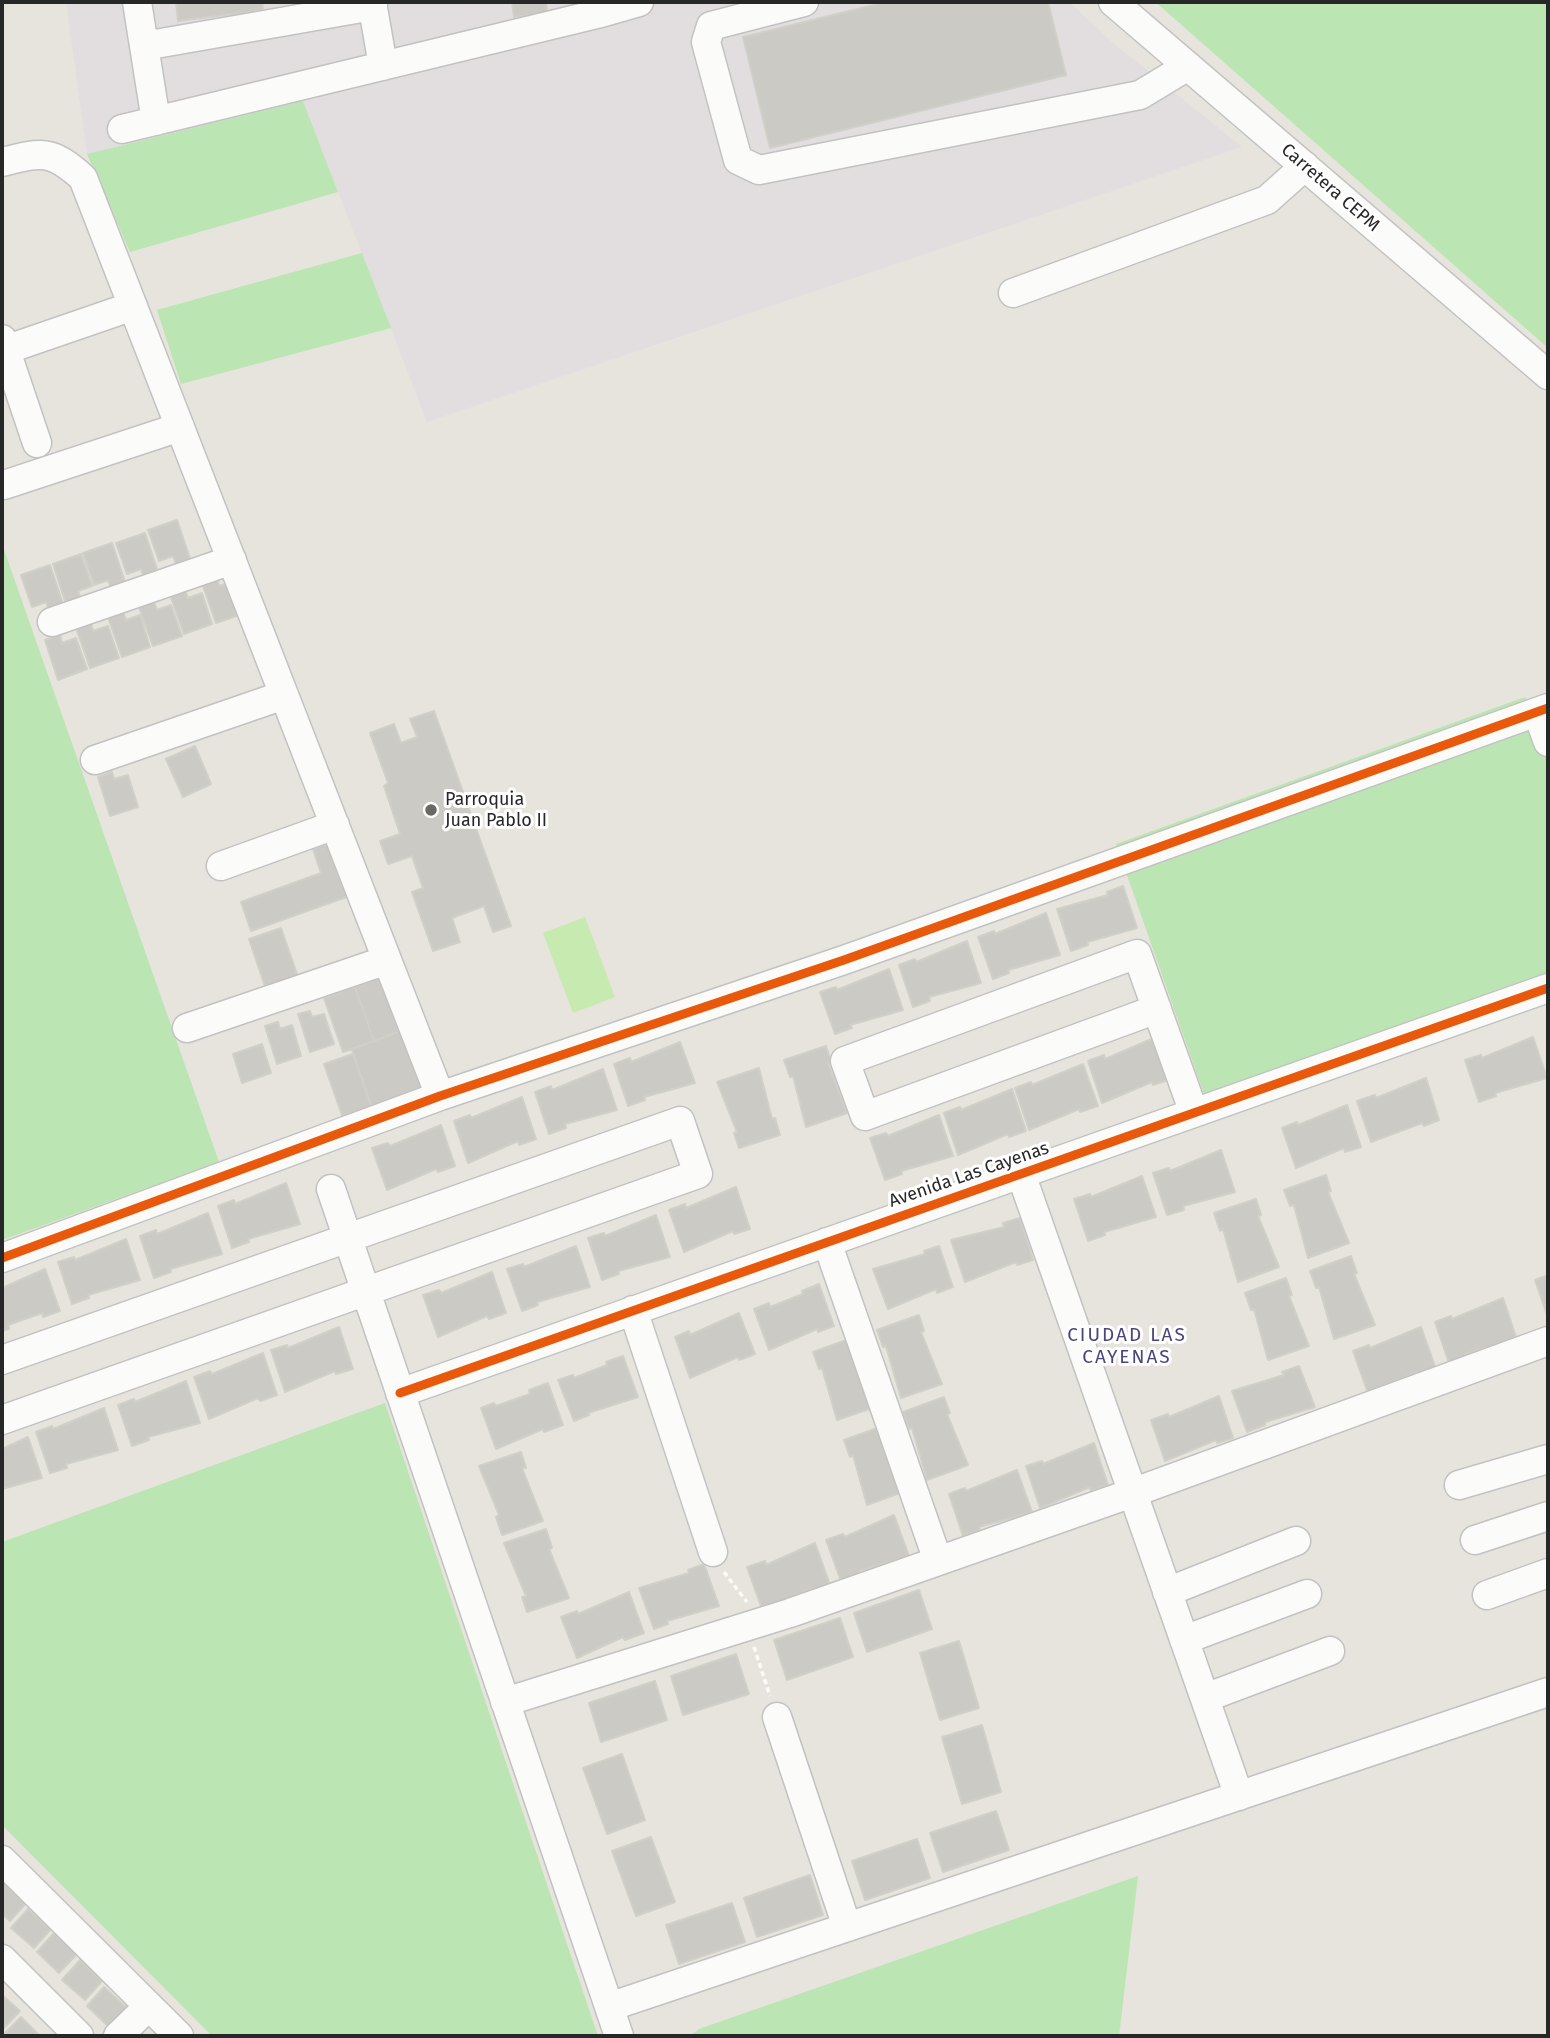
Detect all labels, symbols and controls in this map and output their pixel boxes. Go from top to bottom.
street label: Carretera CEPM [1276,139,1384,237]
place label: Parroquia Juan Pablo II [445,789,547,832]
marker: Parroquia Juan Pablo II [423,802,439,818]
street label: Avenida Las Cayenas [886,1137,1052,1213]
district label: CIUDAD LAS CAYENAS [1068,1325,1186,1369]

